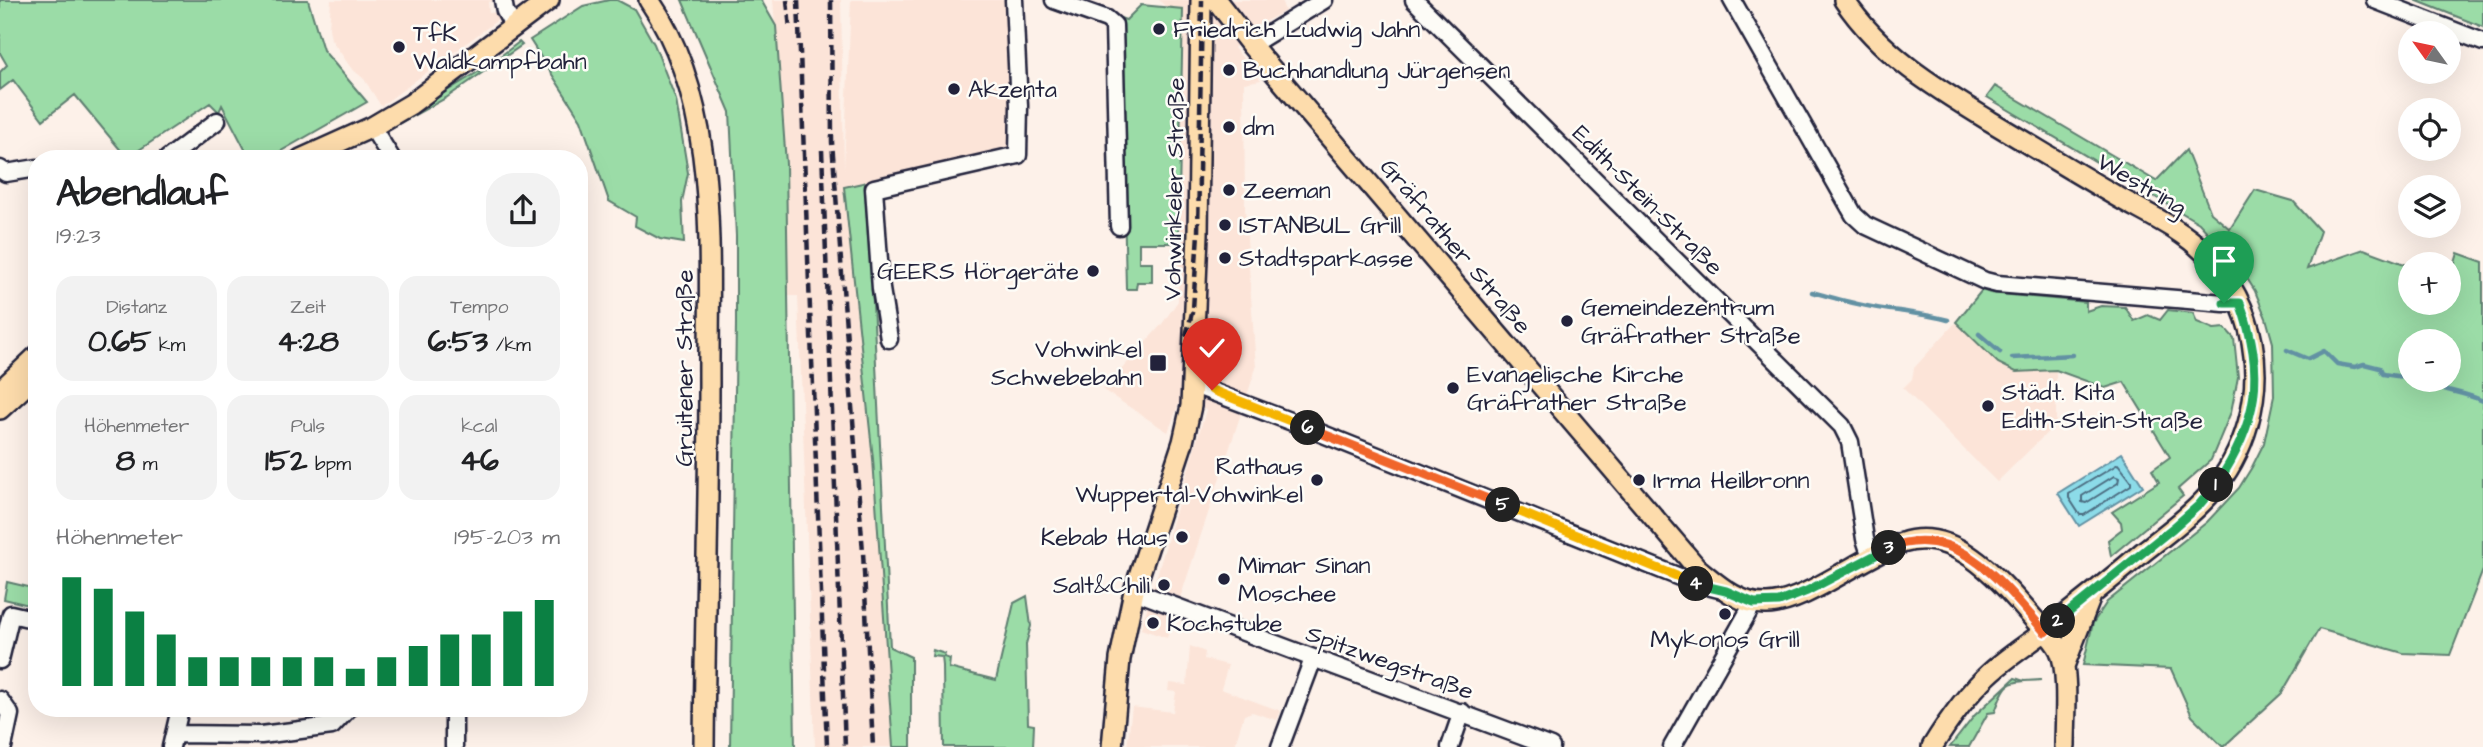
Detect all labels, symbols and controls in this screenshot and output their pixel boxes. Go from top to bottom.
place label: Friedrich Ludwig Jahn [1173,13,1420,48]
place label: TfK Waldkampfbahn [413,17,587,79]
marker: Friedrich Ludwig Jahn [1151,21,1167,37]
north arrow [2398,21,2460,84]
map controls [2398,21,2461,392]
marker: TfK Waldkampfbahn [391,39,407,55]
place label: Buchhandlung Jürgensen [1243,54,1510,89]
marker: Buchhandlung Jürgensen [1221,62,1237,78]
place label: Akzenta [968,73,1057,107]
street label: Vohwinkeler Straße [1156,77,1194,301]
marker: Akzenta [946,81,962,97]
button: locate [2398,98,2461,161]
place label: dm [1243,111,1274,145]
street label: Edith-Stein-Straße [1564,118,1730,284]
marker: dm [1221,119,1237,135]
street label: Westring [2090,146,2193,225]
street label: Gräfrather Straße [1372,152,1539,342]
text: Abendlauf [56,168,228,220]
button: share [486,173,560,247]
place label: Zeeman [1243,174,1331,208]
button: layers [2398,175,2461,238]
marker: Zeeman [1221,182,1237,198]
place label: ISTANBUL Grill [1239,209,1401,243]
marker: ISTANBUL Grill [1217,217,1233,233]
text: 19:23 [56,220,101,252]
pin [2194,231,2254,303]
place label: Stadtsparkasse [1239,242,1413,276]
icon: arrive [2205,242,2243,280]
marker: Stadtsparkasse [1217,250,1233,266]
button: + [2398,252,2461,315]
place label: GEERS Hörgeräte [877,255,1079,290]
marker: GEERS Hörgeräte [1085,263,1101,279]
street label: Gruitener Straße [668,270,702,466]
place label: Gemeindezentrum Gräfrather Straße [1581,291,1801,353]
text: Distanz [106,294,167,321]
text: Zeit [290,294,326,321]
text: Tempo [450,294,508,321]
marker: Gemeindezentrum Gräfrather Straße [1559,313,1575,329]
pin [1182,318,1242,390]
text: 0.65 [88,321,151,363]
text: 4:28 [277,321,339,363]
text: 6:53 [428,321,488,363]
icon: check [1193,329,1231,367]
button: − [2398,329,2461,392]
text: km [151,332,185,359]
text: /km [488,332,531,359]
place label: Vohwinkel Schwebebahn [991,333,1142,395]
marker: Vohwinkel Schwebebahn [1148,353,1168,373]
place label: Evangelische Kirche Gräfrather Straße [1467,358,1687,420]
place label: Städt. Kita Edith-Stein-Straße [2002,376,2203,438]
marker: Evangelische Kirche Gräfrather Straße [1445,380,1461,396]
marker: Städt. Kita Edith-Stein-Straße [1980,398,1996,414]
pin: 6 [1290,410,1326,446]
text: Höhenmeter [84,413,189,440]
text: Puls [291,413,325,440]
text: kcal [461,413,498,440]
text: 6 [1302,414,1313,441]
text: 8 [116,440,135,482]
text: 152 [265,440,307,482]
text: 46 [460,440,499,482]
place label: Rathaus Wuppertal-Vohwinkel [1075,450,1303,512]
text: m [135,451,158,478]
text: bpm [307,451,351,478]
place label: Irma Heilbronn [1653,464,1810,498]
pin: 1 [2198,468,2234,503]
text: 1 [2214,471,2217,498]
marker: Rathaus Wuppertal-Vohwinkel [1309,472,1325,488]
marker: Irma Heilbronn [1631,472,1647,488]
pin: 5 [1486,488,1520,522]
text: 5 [1496,491,1509,518]
text: Höhenmeter [56,521,183,553]
text: 195–203 m [454,521,560,553]
place label: Kebab Haus [1041,521,1168,555]
marker: Kebab Haus [1174,529,1190,545]
pin: 3 [1871,530,1906,566]
text: 3 [1884,534,1893,561]
place label: Mimar Sinan Moschee [1238,549,1371,611]
pin: 4 [1678,566,1714,602]
place label: Salt&Chili [1053,569,1150,603]
text: 4 [1689,570,1702,597]
marker: Mimar Sinan Moschee [1216,571,1232,587]
marker: Salt&Chili [1156,577,1172,593]
pin: 2 [2040,604,2076,638]
marker: Mykonos Grill [1717,606,1733,622]
place label: Kochstube [1167,607,1283,641]
text: 2 [2052,607,2063,634]
marker: Kochstube [1145,615,1161,631]
street label: Spitzwegstraße [1301,617,1478,710]
place label: Mykonos Grill [1650,623,1800,658]

